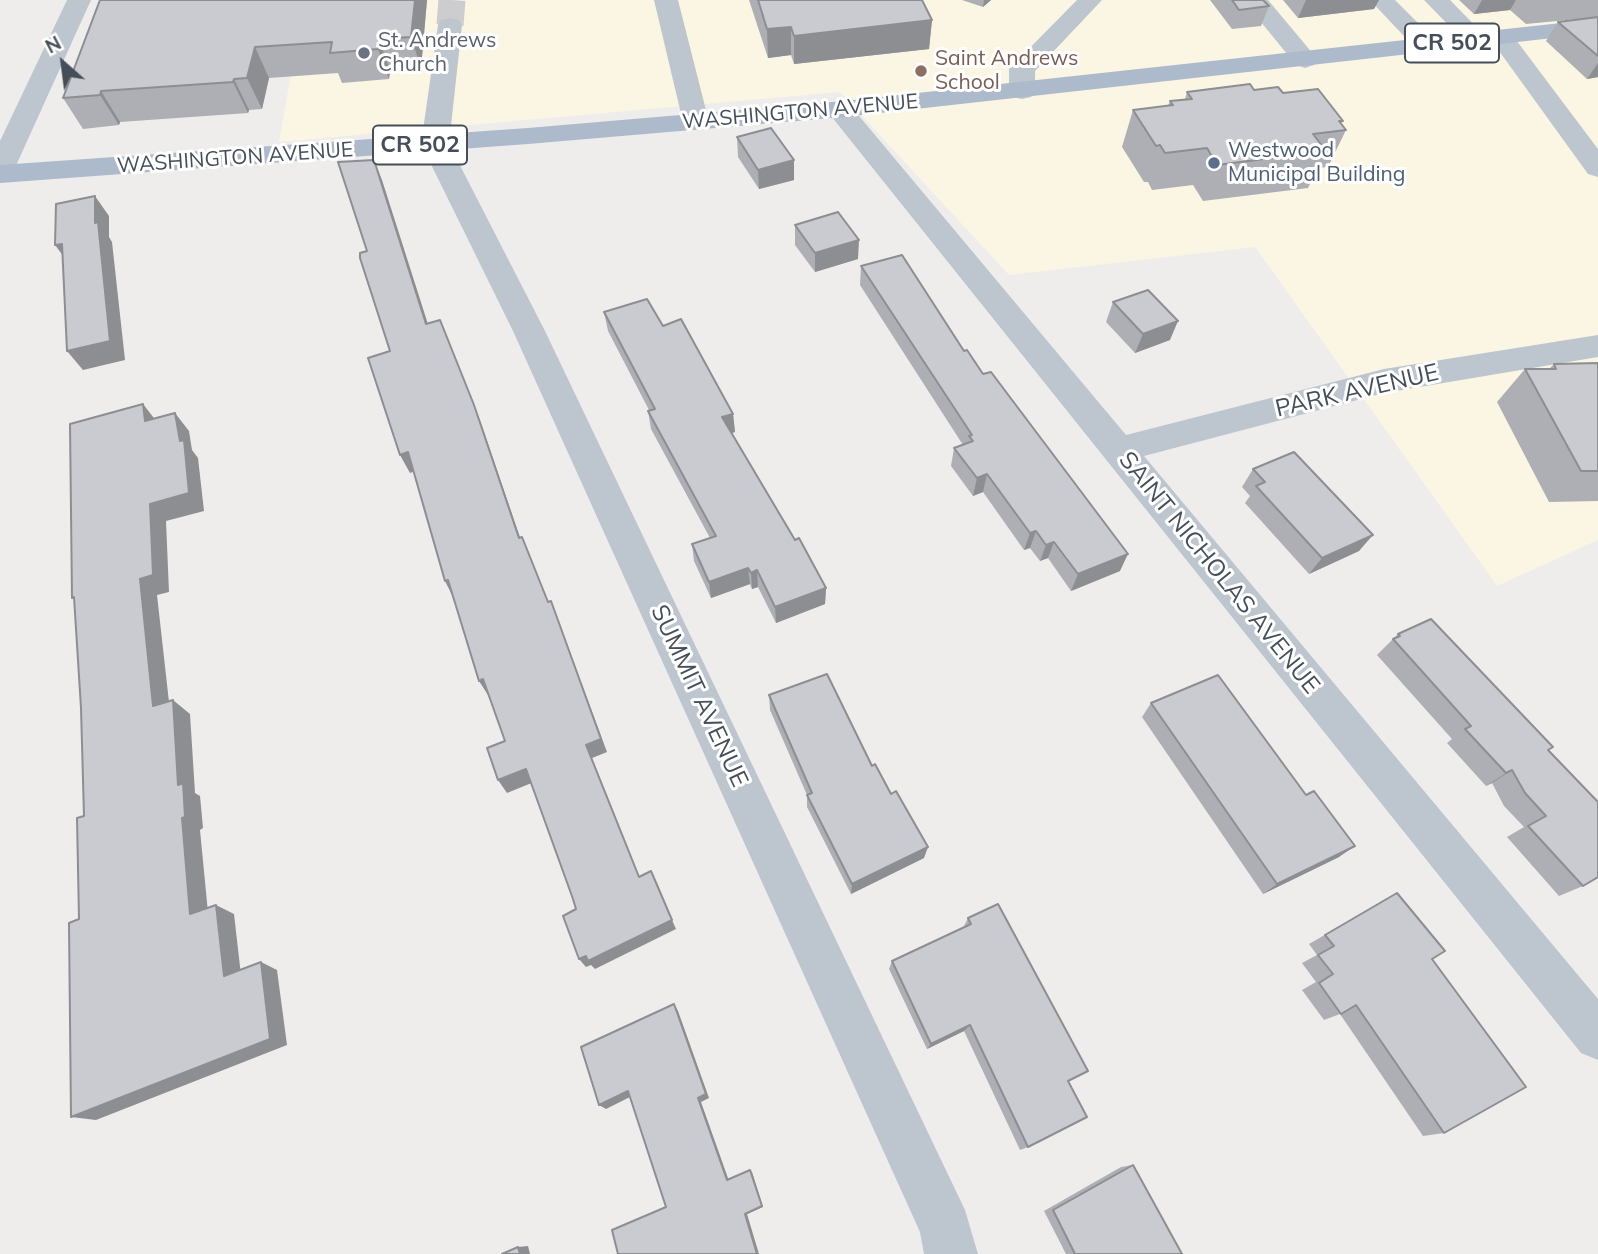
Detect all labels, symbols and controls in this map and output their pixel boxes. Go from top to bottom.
road number: CR 502 [1405,24,1499,62]
north arrow [28,28,98,98]
place label: St. Andrews Church [378,28,497,78]
text: N [41,30,65,58]
marker: St. Andrews Church [356,45,372,61]
place label: Saint Andrews School [935,46,1078,96]
marker: Saint Andrews School [913,63,929,79]
street label: WASHINGTON AVENUE [681,89,919,135]
road number: CR 502 [373,126,467,164]
street label: WASHINGTON AVENUE [116,137,354,179]
place label: Westwood Municipal Building [1228,138,1405,188]
marker: Westwood Municipal Building [1206,155,1222,171]
street label: PARK AVENUE [1273,358,1441,424]
street label: SAINT NICHOLAS AVENUE [1112,446,1326,700]
street label: SUMMIT AVENUE [644,600,754,792]

